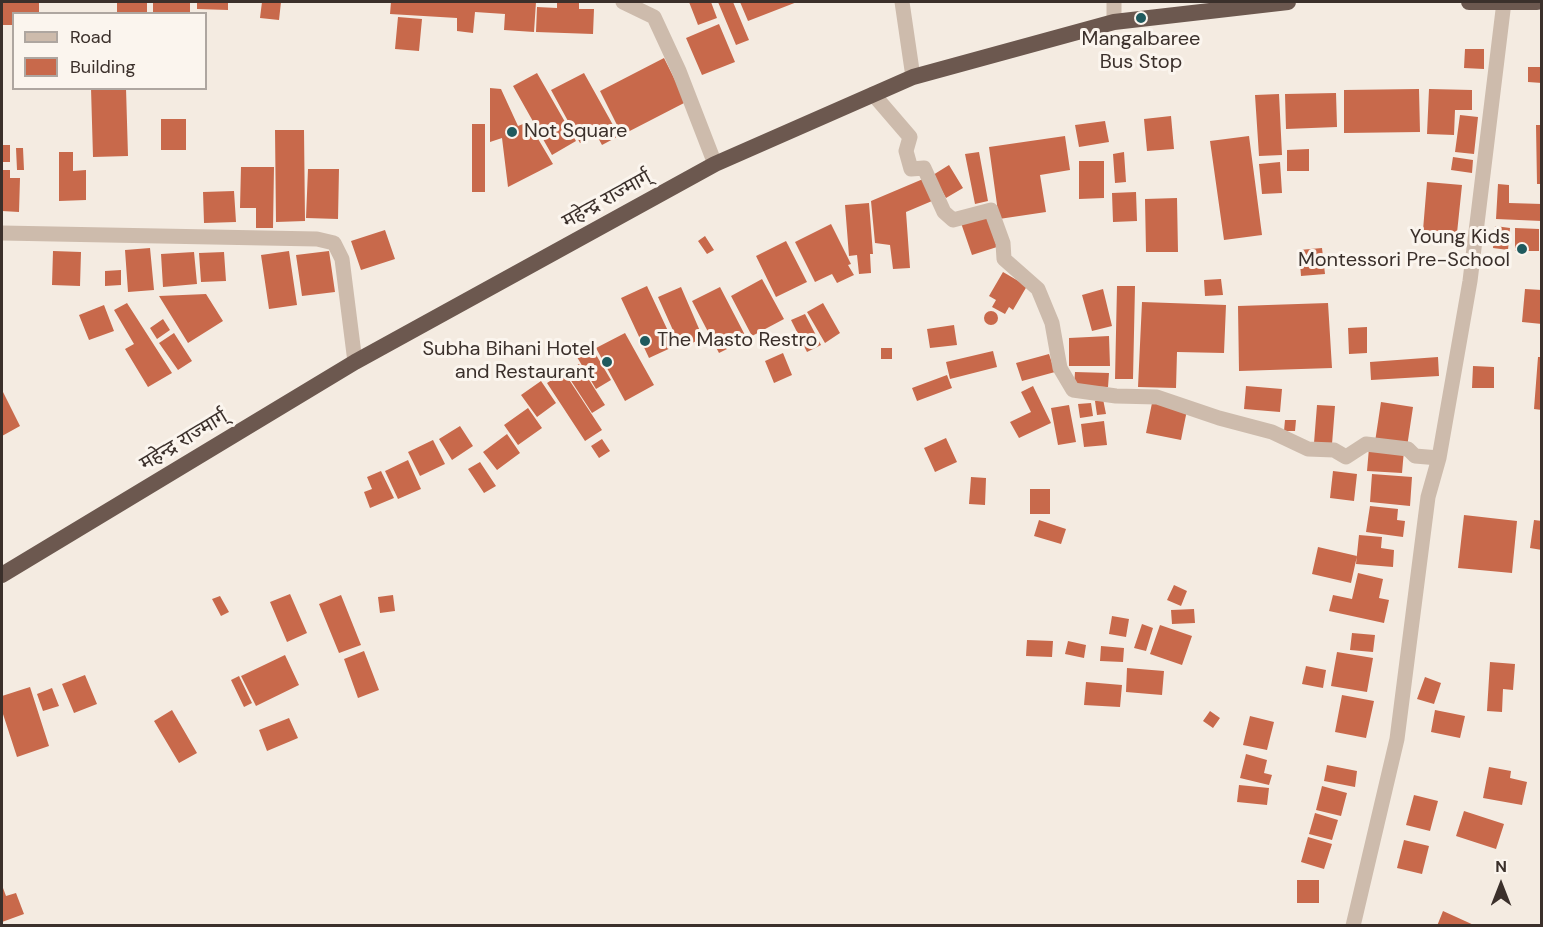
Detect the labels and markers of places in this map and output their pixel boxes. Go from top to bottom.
marker: Mangalbaree Bus Stop [1134,11,1148,25]
place label: Mangalbaree Bus Stop [1082,28,1200,75]
place label: Not Square [524,120,627,144]
marker: Not Square [505,125,519,139]
place label: Young Kids Montessori Pre-School [1298,226,1510,273]
marker: Young Kids Montessori Pre-School [1515,242,1529,256]
place label: The Masto Restro [657,329,817,353]
marker: The Masto Restro [638,334,652,348]
place label: Subha Bihani Hotel and Restaurant [422,338,595,385]
marker: Subha Bihani Hotel and Restaurant [600,355,614,369]

